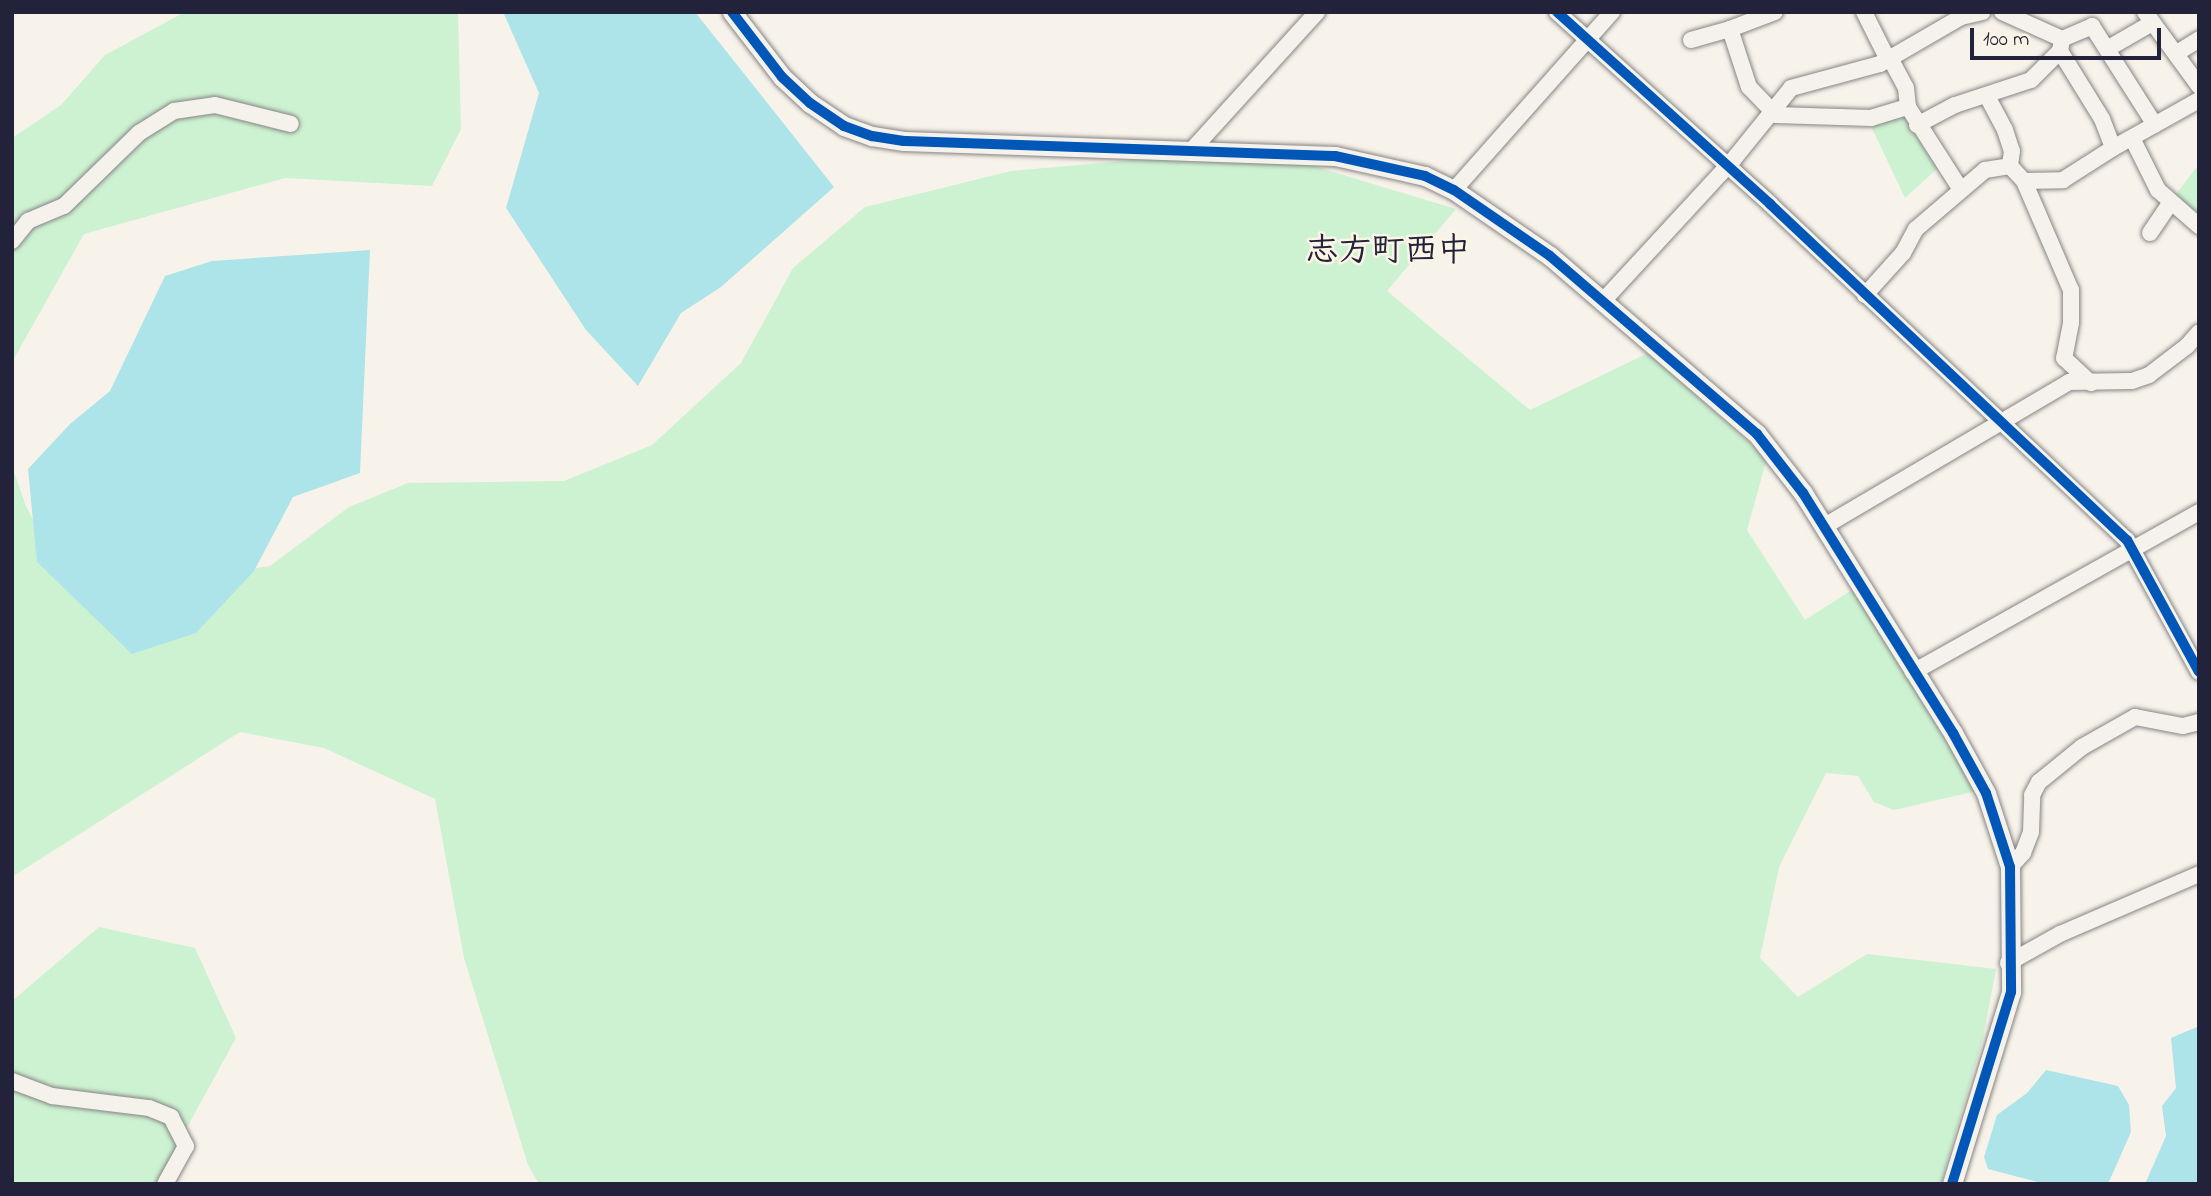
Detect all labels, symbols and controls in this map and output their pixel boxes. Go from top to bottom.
scale bar [1973,14,2164,58]
text: 100 m [1983,25,2029,55]
district label: 志方町西中 [1306,233,1470,273]

